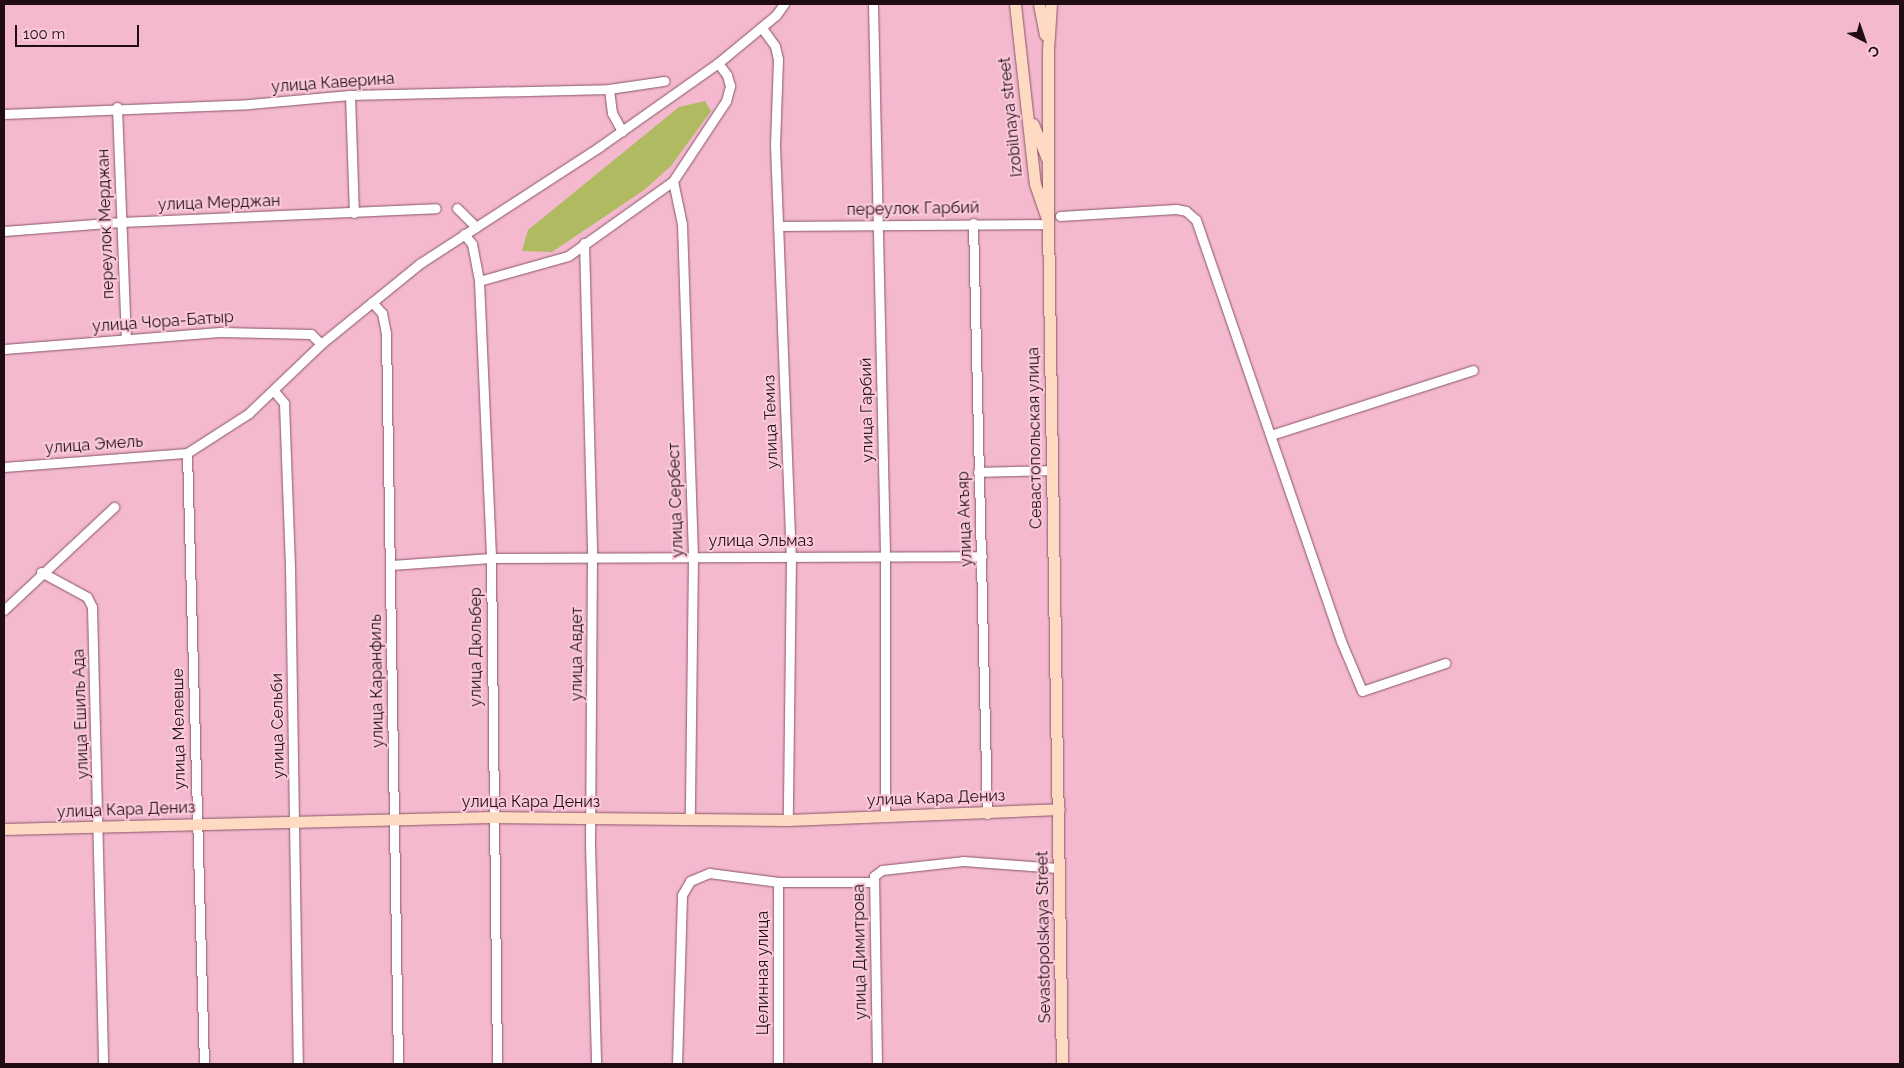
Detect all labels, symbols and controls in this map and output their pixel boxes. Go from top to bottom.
scale bar [18,15,141,47]
north arrow [1839,15,1889,65]
text: 100 m [23,25,65,43]
text: С [1865,42,1883,61]
street label: Izobilnaya street [995,56,1027,178]
street label: улица Каверина [271,69,395,97]
street label: переулок Мерджан [94,149,118,299]
street label: улица Мерджан [157,191,281,215]
street label: переулок Гарбий [846,198,980,220]
street label: улица Чора-Батыр [92,307,234,337]
street label: Севастопольская улица [1024,347,1046,529]
street label: улица Гарбий [856,357,878,463]
street label: улица Темиз [760,374,782,470]
street label: улица Эмель [44,432,144,458]
street label: улица Сербест [664,442,688,558]
street label: улица Акъяр [954,471,976,567]
street label: улица Эльмаз [709,531,813,551]
street label: улица Дюльбер [466,587,486,707]
street label: улица Авдет [567,606,587,702]
street label: улица Каранфиль [366,614,388,748]
street label: улица Ешиль Ада [69,648,93,780]
street label: улица Мелевше [168,668,190,790]
street label: улица Сельби [267,673,289,779]
street label: улица Кара Дениз [866,786,1006,810]
street label: улица Кара Дениз [462,792,600,812]
street label: улица Кара Дениз [56,798,196,822]
street label: Sevastopolskaya Street [1033,851,1055,1023]
street label: улица Димитрова [849,884,871,1020]
street label: Целинная улица [753,911,773,1035]

